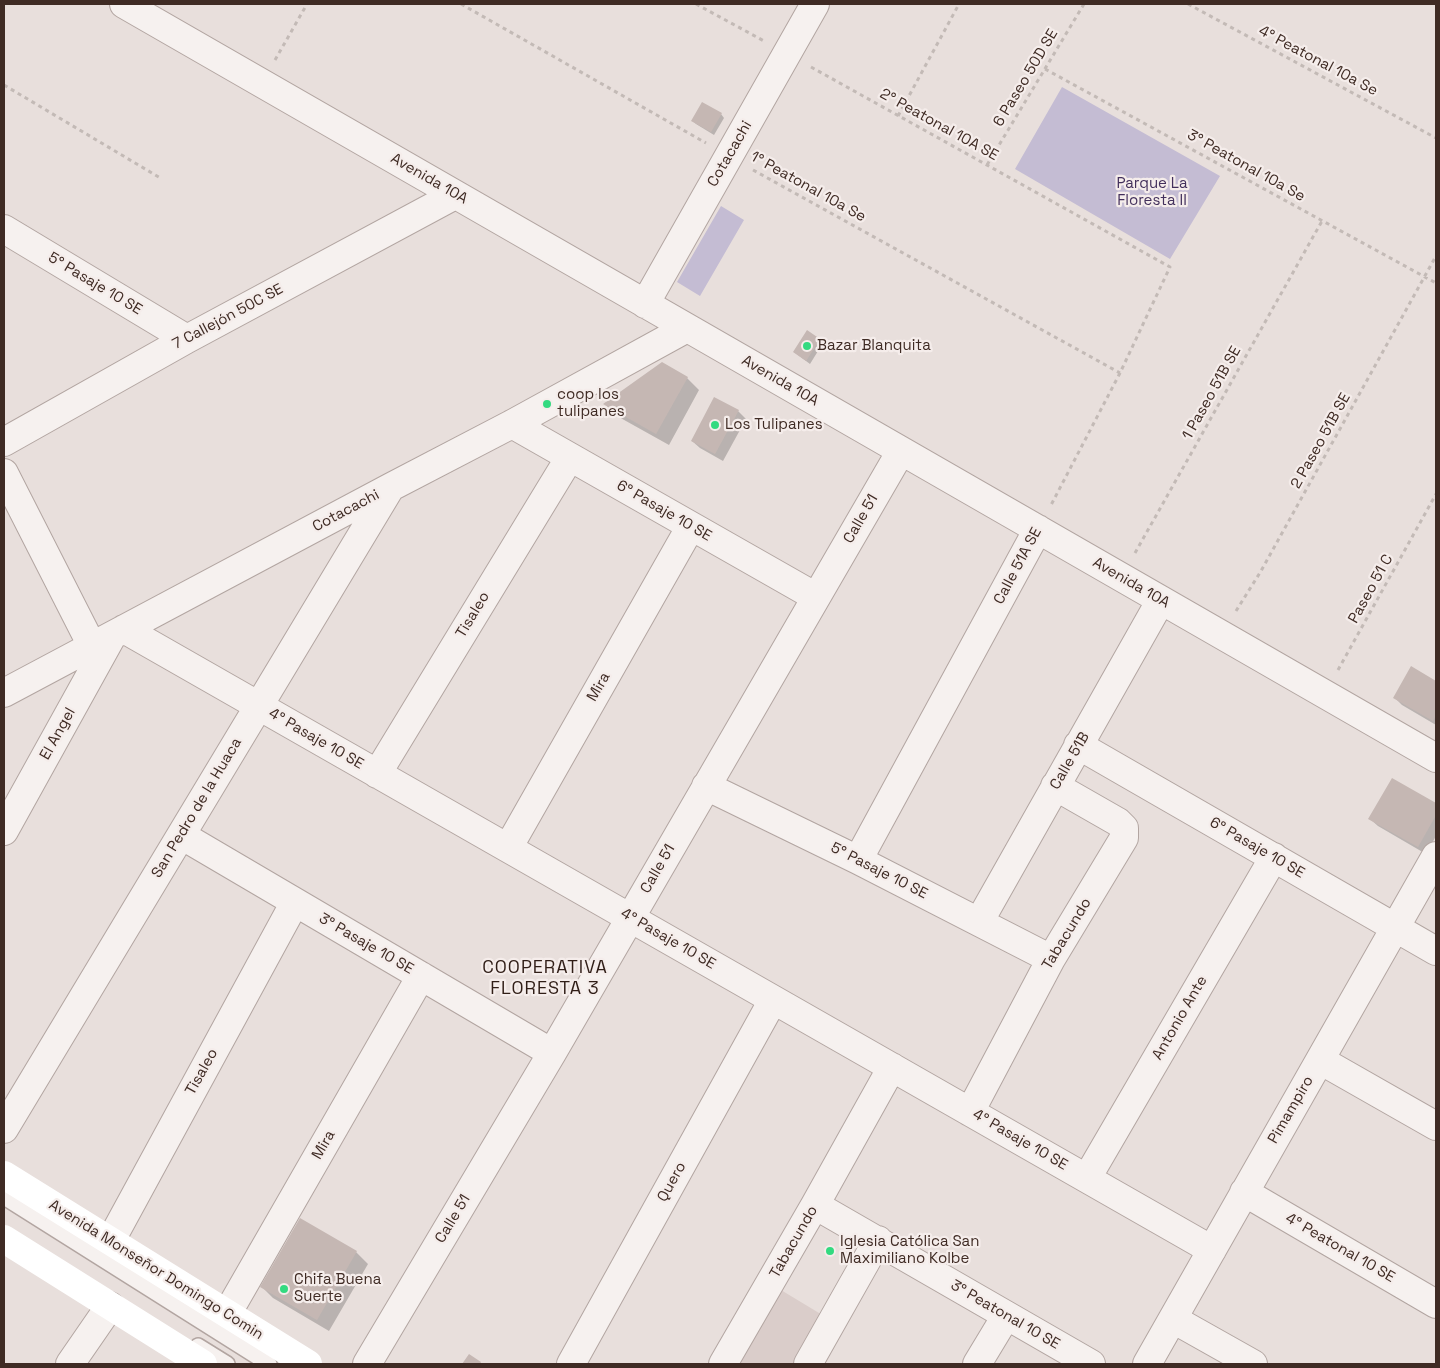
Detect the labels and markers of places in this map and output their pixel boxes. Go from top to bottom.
place label: Bazar Blanquita [817,337,931,355]
marker: Bazar Blanquita [801,340,813,352]
place label: coop los tulipanes [557,386,625,421]
marker: coop los tulipanes [541,398,553,410]
place label: Los Tulipanes [725,416,823,434]
marker: Los Tulipanes [709,419,721,431]
place label: Iglesia Católica San Maximiliano Kolbe [840,1233,979,1268]
marker: Iglesia Católica San Maximiliano Kolbe [824,1245,836,1257]
place label: Chifa Buena Suerte [294,1271,381,1306]
marker: Chifa Buena Suerte [278,1283,290,1295]

